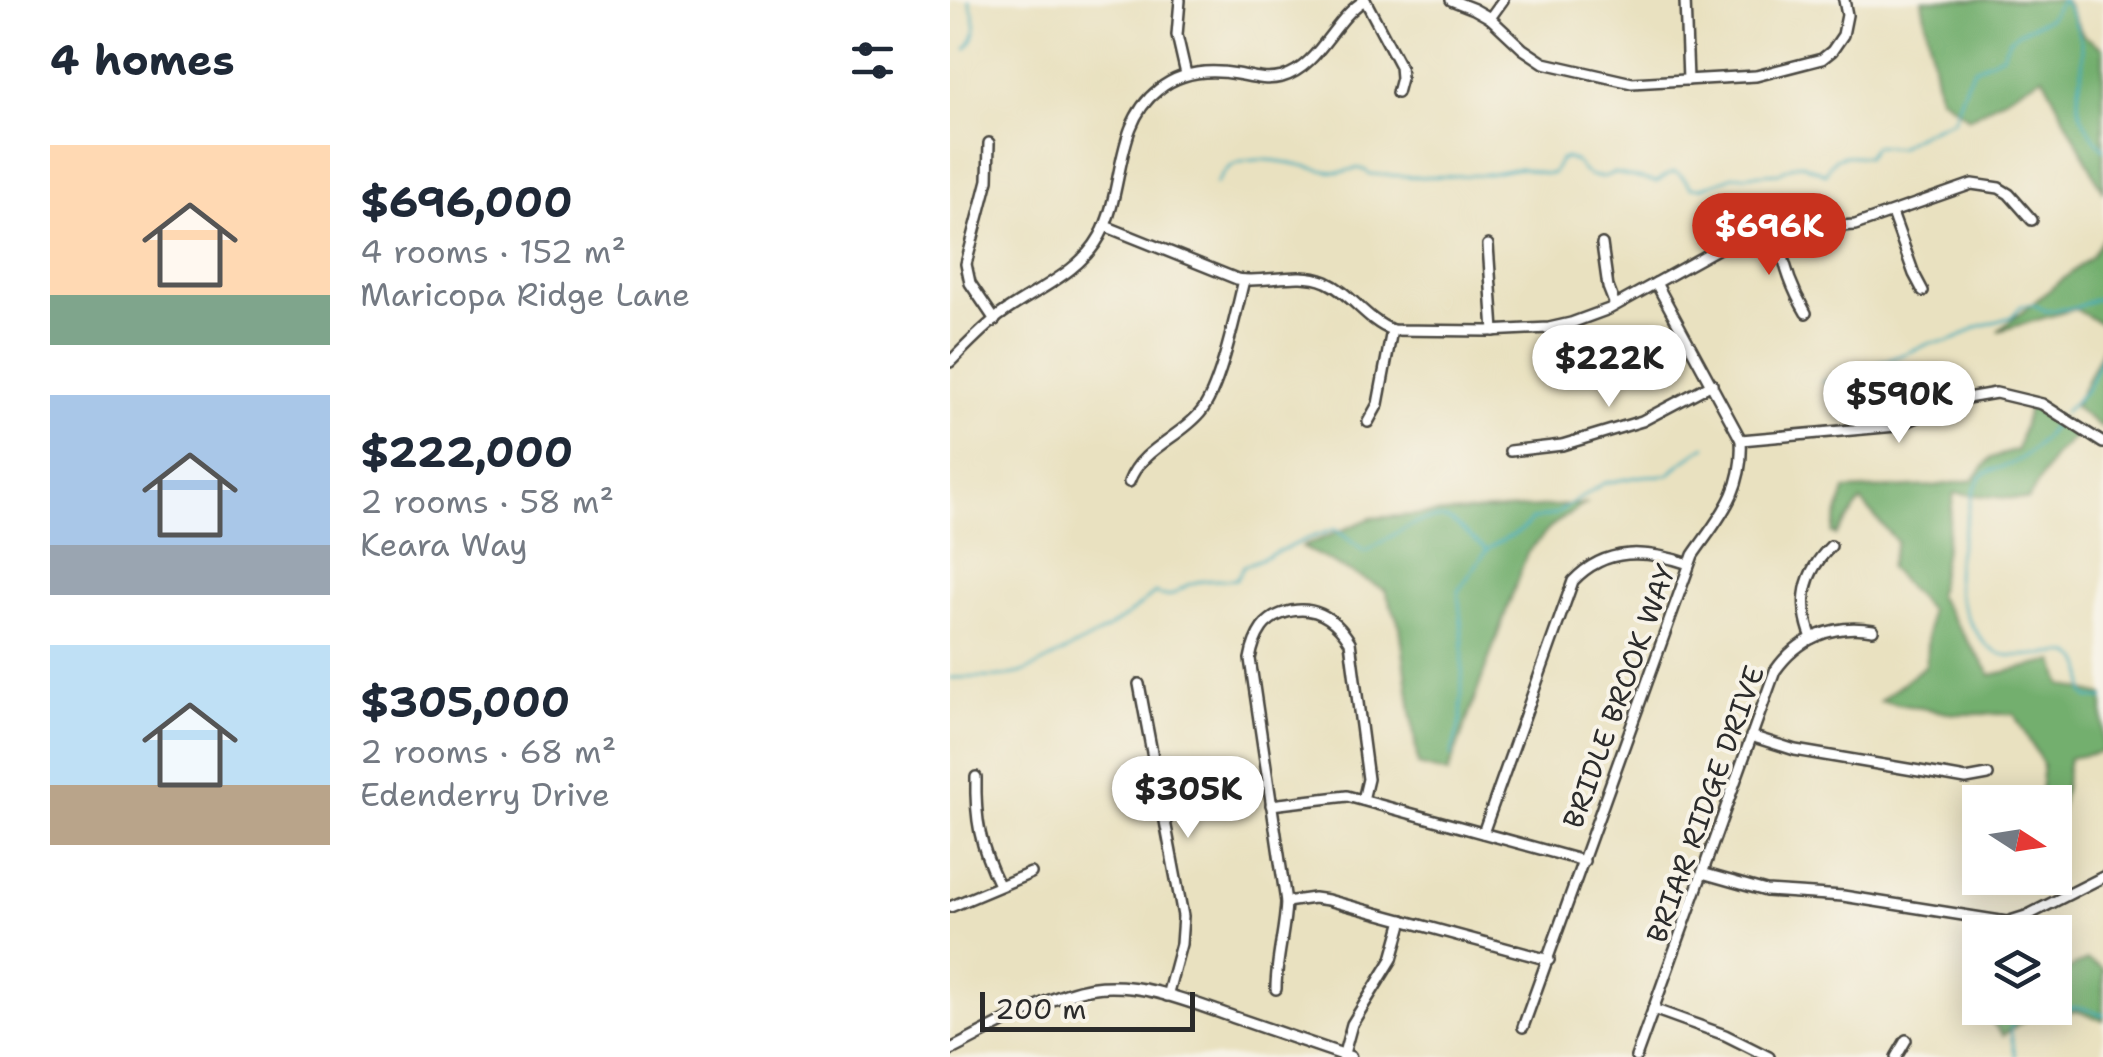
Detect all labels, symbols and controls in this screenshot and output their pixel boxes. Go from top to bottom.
text: 4 homes [50,32,235,88]
icon: filters [845,33,900,88]
text: $696,000 [360,174,573,230]
icon: home [130,185,250,305]
pin: $696K [1699,193,1839,278]
text: $696K [1714,204,1824,247]
text: 4 rooms · 152 m² [360,230,626,273]
text: Maricopa Ridge Lane [360,273,690,316]
pin: $222K [1539,325,1679,410]
text: $222K [1554,336,1664,379]
pin: $590K [1829,361,1969,446]
text: $590K [1845,372,1953,415]
text: $222,000 [360,424,573,480]
icon: home [130,435,250,555]
text: 2 rooms · 58 m² [360,480,614,523]
text: Keara Way [360,523,528,566]
street label: BRIDLE BROOK WAY [1554,559,1685,833]
street label: BRIAR RIDGE DRIVE [1637,660,1773,948]
text: $305,000 [360,674,570,730]
icon: home [130,685,250,805]
text: 2 rooms · 68 m² [360,730,616,773]
pin: $305K [1118,756,1258,841]
text: $305K [1134,767,1242,810]
text: Edenderry Drive [360,773,610,816]
north arrow [1962,785,2072,895]
map controls [1962,785,2072,1025]
button: layers [1962,915,2072,1025]
scale bar [980,987,1195,1032]
text: 200 m [995,990,1086,1028]

